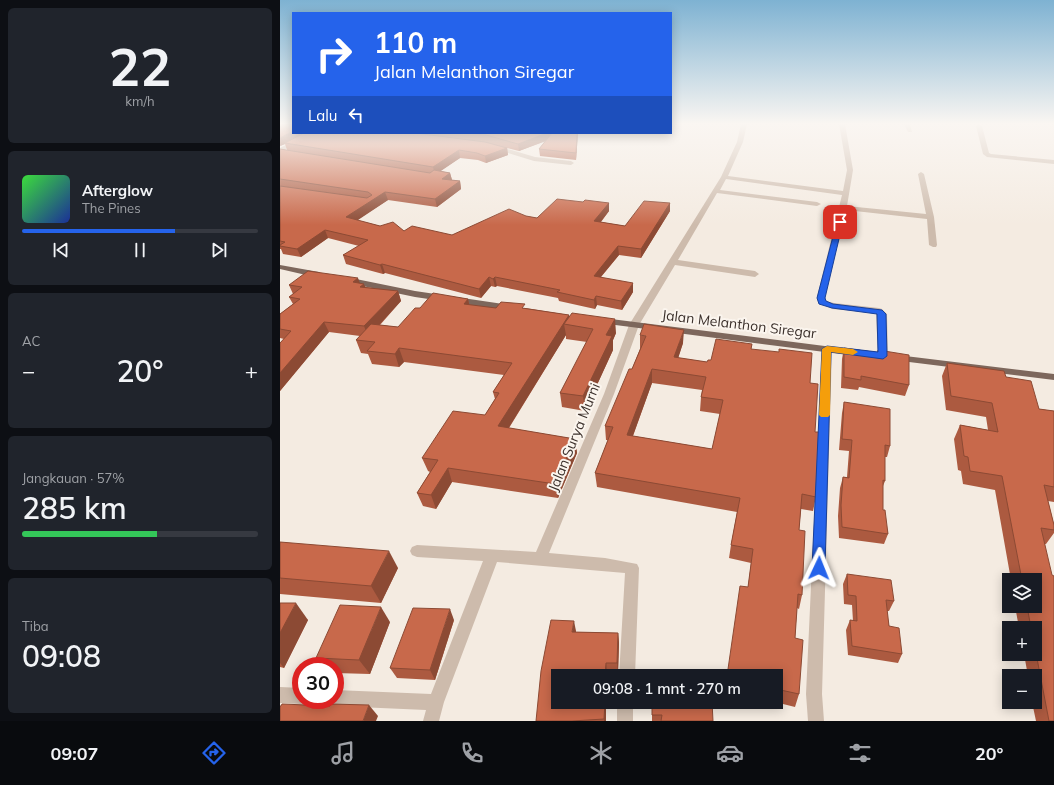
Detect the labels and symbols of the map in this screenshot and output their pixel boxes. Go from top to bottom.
pin [823,205,857,239]
street label: Jalan Melanthon Siregar [661,306,818,343]
street label: Jalan Surya Murni [544,380,604,494]
position arrow [798,547,840,589]
speed limit sign: 30 [292,657,344,709]

